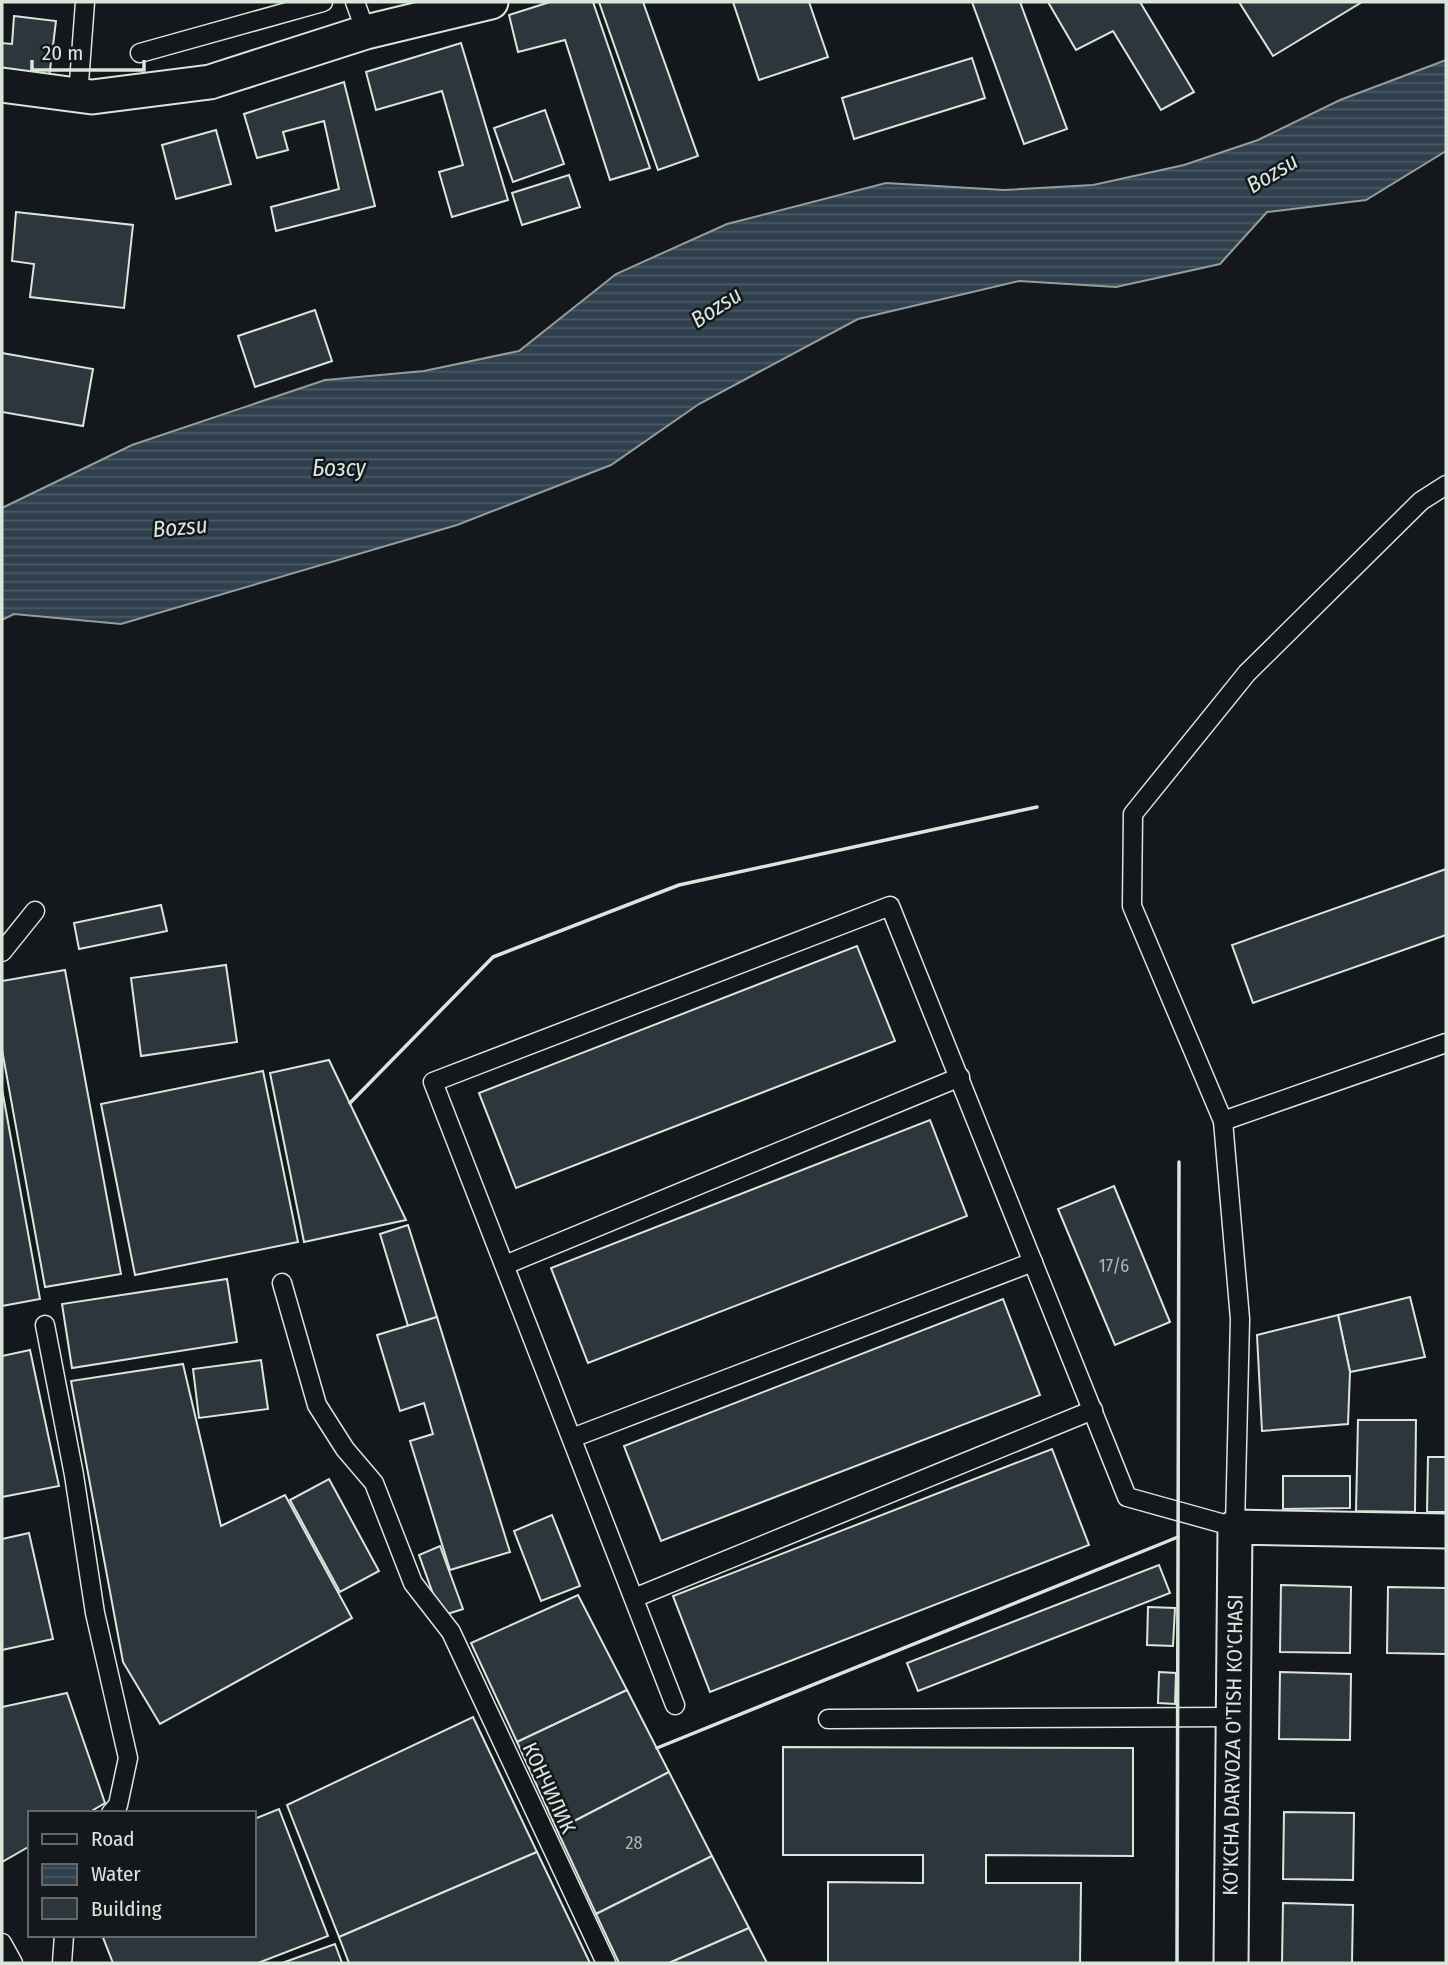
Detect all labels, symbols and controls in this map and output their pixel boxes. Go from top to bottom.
scale bar [32,28,144,72]
text: 20 m [42,40,83,66]
water label: Bozsu [1241,147,1303,199]
water label: Bozsu [685,280,747,334]
water label: Бозсу [312,454,367,482]
water label: Bozsu [151,511,209,543]
house number: 17/6 [1099,1255,1129,1277]
street label: KO'KCHA DARVOZA O'TISH KO'CHASI [1217,1594,1249,1896]
street label: КОНЧИЛИК [517,1738,582,1838]
legend [28,1811,256,1937]
text: Road [91,1826,135,1852]
house number: 28 [626,1832,642,1854]
text: Water [91,1861,141,1887]
text: Building [91,1896,162,1922]

